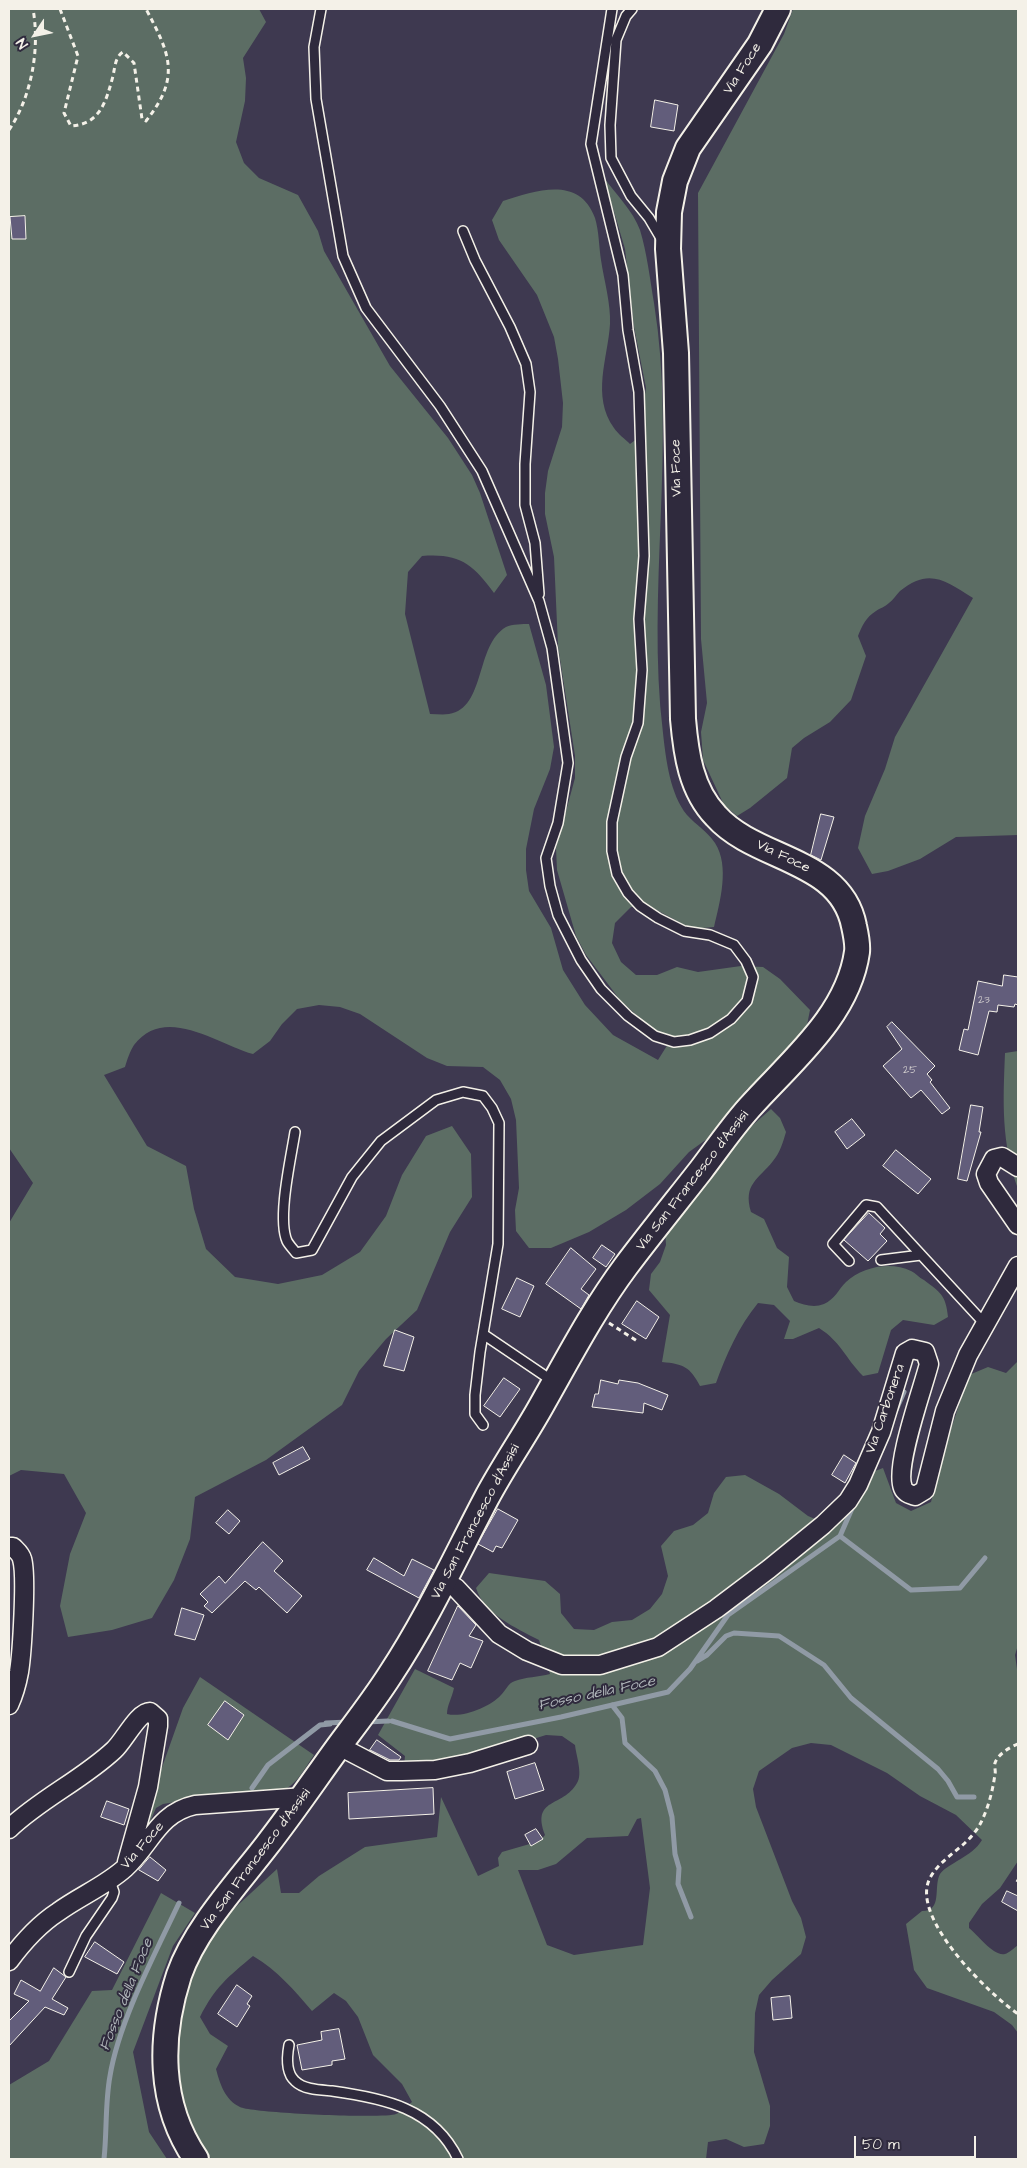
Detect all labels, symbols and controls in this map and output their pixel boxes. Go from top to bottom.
north arrow [10,10,60,60]
text: N [12,34,33,53]
street label: Via Foce [720,40,766,98]
street label: Via Foce [668,439,686,497]
street label: Via Foce [753,837,813,877]
house number: 23 [978,994,990,1008]
house number: 25 [903,1064,917,1078]
street label: Via San Francesco d'Assisi [633,1107,753,1255]
street label: Via Carbonera [863,1362,909,1456]
street label: Via San Francesco d'Assisi [428,1441,524,1603]
water label: Fosso della Foce [537,1673,657,1715]
street label: Via San Francesco d'Assisi [197,1786,315,1934]
street label: Via Foce [118,1819,168,1873]
water label: Fosso della Foce [96,1937,158,2053]
scale bar [857,2126,980,2158]
text: 50 m [862,2134,900,2155]

